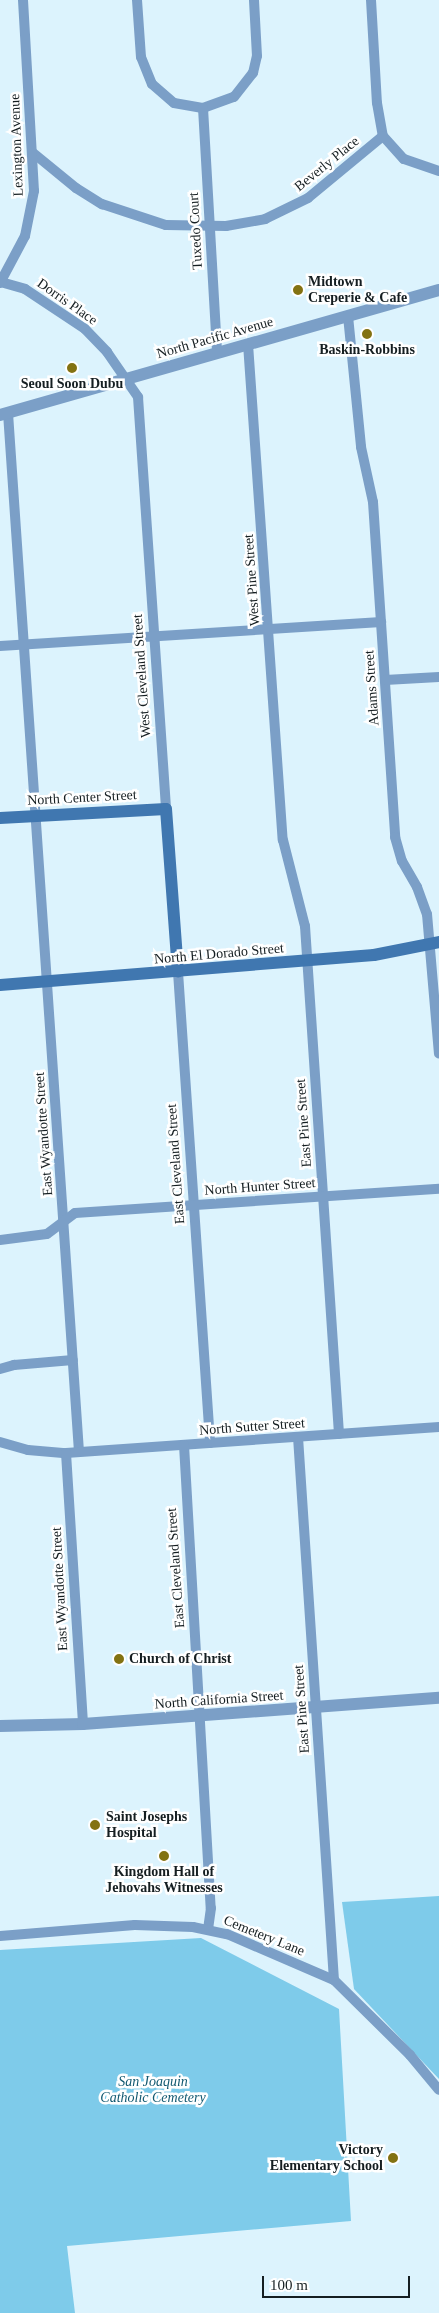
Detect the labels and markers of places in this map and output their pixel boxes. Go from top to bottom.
place label: Midtown Creperie & Cafe [308,274,407,306]
marker: Midtown Creperie & Cafe [292,284,304,296]
marker: Baskin-Robbins [361,328,373,340]
place label: Baskin-Robbins [319,342,415,358]
marker: Seoul Soon Dubu [66,362,78,374]
place label: Seoul Soon Dubu [21,376,123,392]
place label: Church of Christ [129,1651,231,1667]
marker: Church of Christ [113,1653,125,1665]
place label: Saint Josephs Hospital [106,1809,187,1841]
marker: Saint Josephs Hospital [88,1818,102,1832]
marker: Kingdom Hall of Jehovahs Witnesses [158,1850,170,1862]
place label: Kingdom Hall of Jehovahs Witnesses [105,1864,223,1896]
place label: Victory Elementary School [270,2142,383,2174]
marker: Victory Elementary School [387,2152,399,2164]

